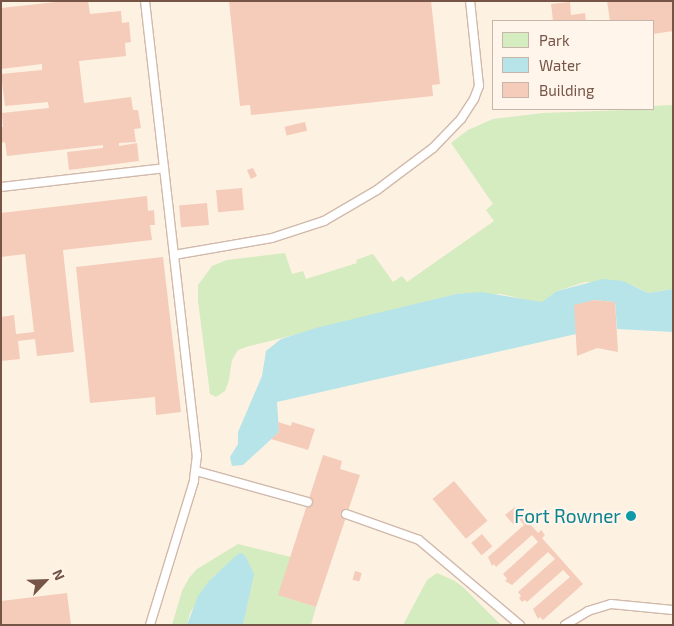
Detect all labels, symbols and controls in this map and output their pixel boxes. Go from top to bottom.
legend [492,20,654,110]
text: Park [539,31,570,49]
text: Water [539,56,581,74]
text: Building [539,81,594,99]
place label: Fort Rowner [514,505,621,527]
marker: Fort Rowner [625,510,637,522]
north arrow [20,556,70,606]
text: N [49,567,69,583]

